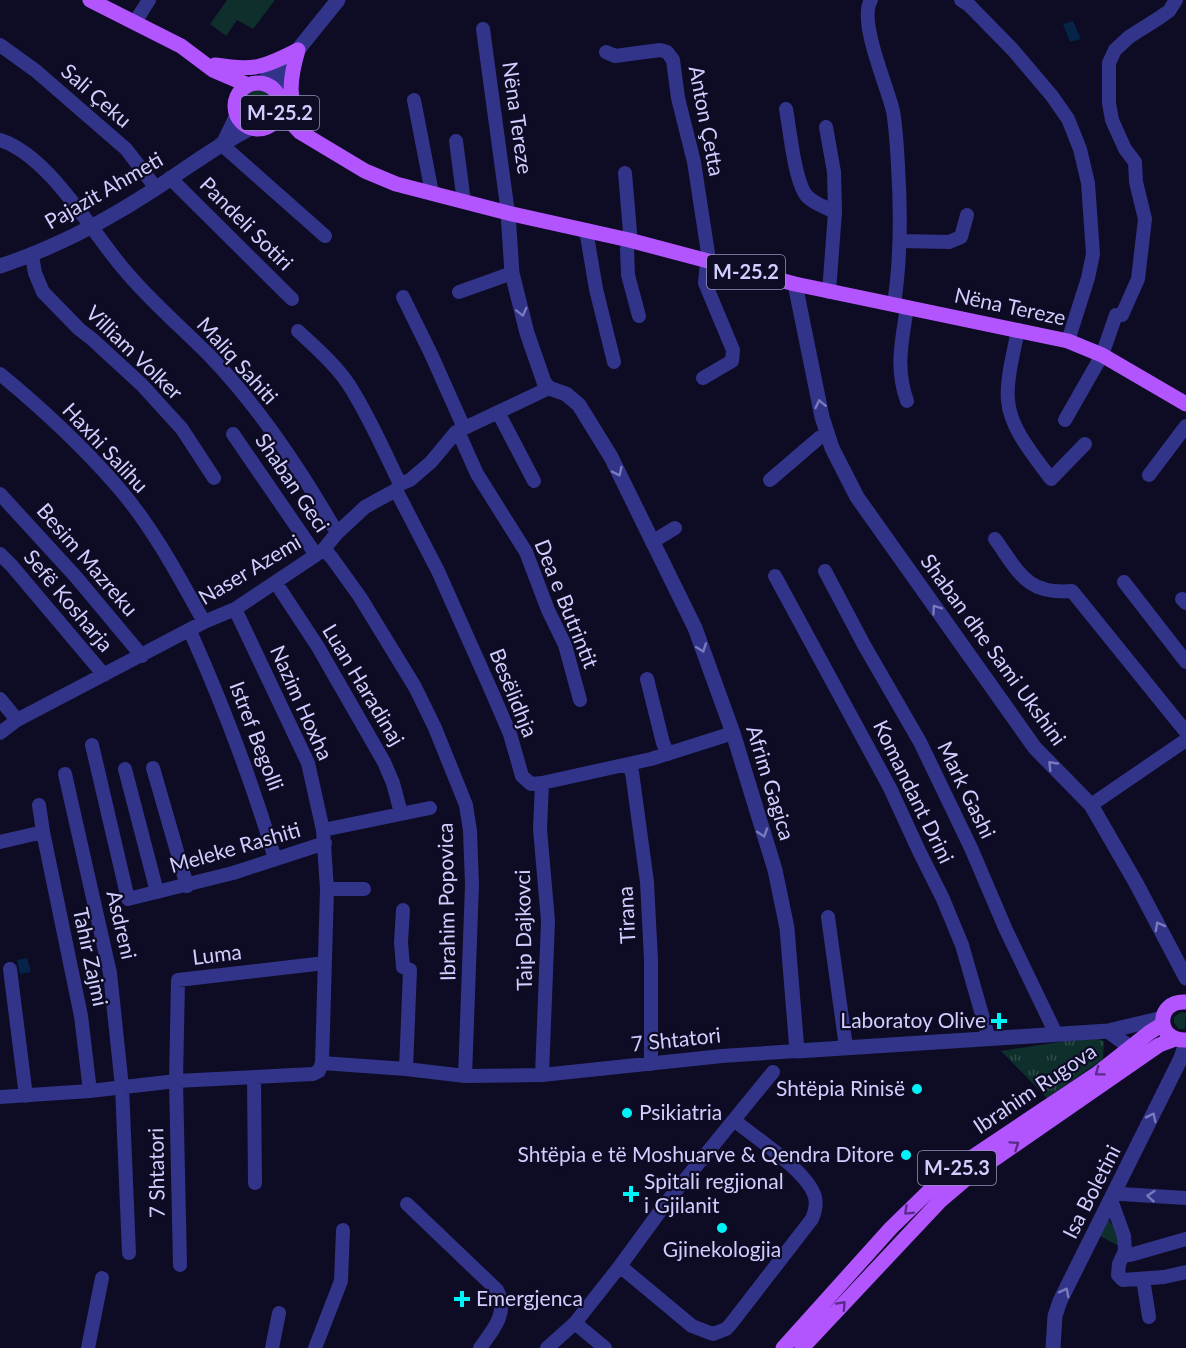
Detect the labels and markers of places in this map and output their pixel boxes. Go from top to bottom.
place label: Laboratoy Olive [840,1007,986,1032]
marker: Laboratoy Olive [990,1012,1008,1030]
place label: Shtëpia Rinisë [776,1075,905,1100]
marker: Shtëpia Rinisë [910,1082,924,1096]
place label: Psikiatria [639,1099,722,1124]
marker: Psikiatria [620,1106,634,1120]
place label: Shtëpia e të Moshuarve & Qendra Ditore [518,1141,894,1166]
marker: Shtëpia e të Moshuarve & Qendra Ditore [899,1148,913,1162]
place label: Spitali regjional i Gjilanit [644,1168,784,1217]
marker: Spitali regjional i Gjilanit [622,1185,640,1203]
marker: Gjinekologjia [715,1221,729,1235]
place label: Gjinekologjia [663,1236,781,1261]
place label: Emergjenca [476,1285,583,1310]
marker: Emergjenca [453,1290,471,1308]

